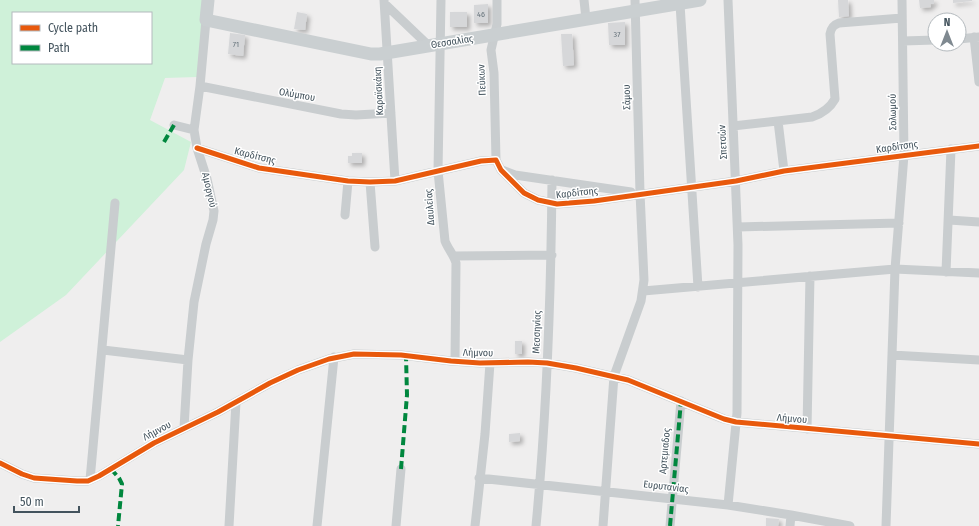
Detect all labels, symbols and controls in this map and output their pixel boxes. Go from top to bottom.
house number: 46 [477,10,485,19]
legend [12,12,152,64]
north arrow [927,12,967,52]
text: N [944,16,950,29]
text: Cycle path [48,21,98,35]
house number: 37 [614,30,621,39]
street label: Θεσσαλίας [430,32,475,51]
house number: 71 [233,40,239,49]
text: Path [48,41,70,55]
street label: Πεύκων [474,63,489,96]
street label: Καραϊσκάκη [371,66,386,116]
street label: Σάμου [620,84,633,110]
street label: Ολύμπου [278,85,316,104]
street label: Σολωμού [886,94,899,130]
street label: Σπετσών [715,124,730,160]
street label: Καρδίτσης [875,137,919,156]
street label: Καρδίτσης [233,144,278,167]
street label: Αμοργού [199,171,220,209]
street label: Καρδίτσης [555,184,599,201]
street label: Δαυλείας [422,188,437,226]
street label: Μεσσηνίας [529,309,544,354]
street label: Λήμνου [463,347,493,359]
street label: Λήμνου [776,412,808,426]
street label: Λήμνου [141,419,173,443]
street label: Αρτεμιαδος [657,427,673,474]
street label: Ευρυτανίας [643,477,690,496]
scale bar [14,488,79,514]
text: 50 m [20,495,44,509]

